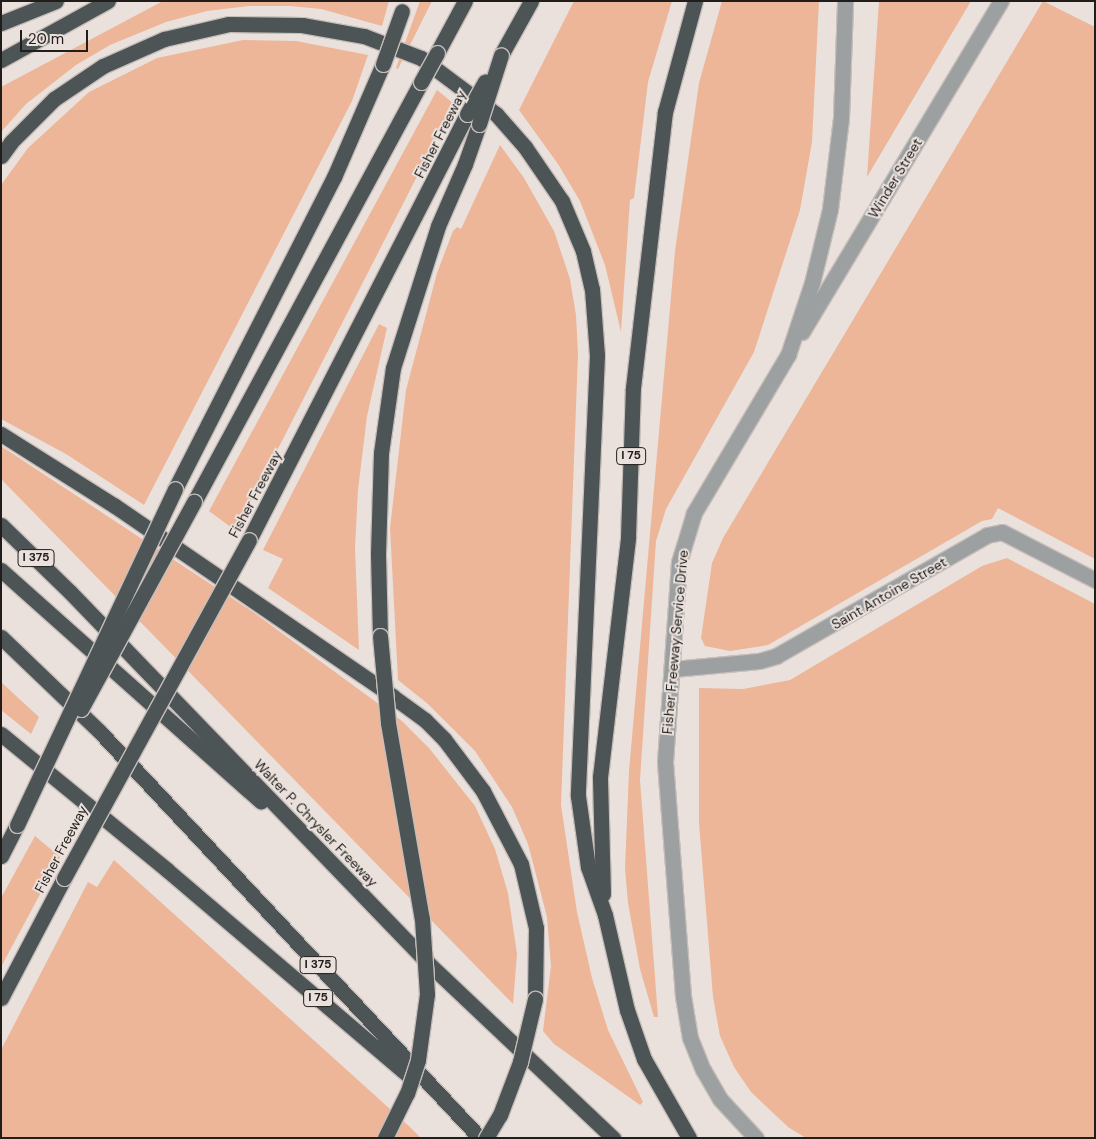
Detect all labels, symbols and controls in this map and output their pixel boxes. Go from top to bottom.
scale bar [22,20,90,52]
text: 20 m [28,29,64,49]
street label: Fisher Freeway [411,87,469,181]
street label: Winder Street [865,135,925,221]
road number: I 75 [616,446,646,466]
street label: Fisher Freeway [225,447,285,541]
road number: I 375 [17,548,55,568]
street label: Fisher Freeway Service Drive [659,549,691,735]
street label: Saint Antoine Street [829,553,949,633]
street label: Walter P. Chrysler Freeway [251,756,381,890]
street label: Fisher Freeway [31,802,91,896]
road number: I 375 [299,956,337,974]
road number: I 75 [303,988,333,1008]

